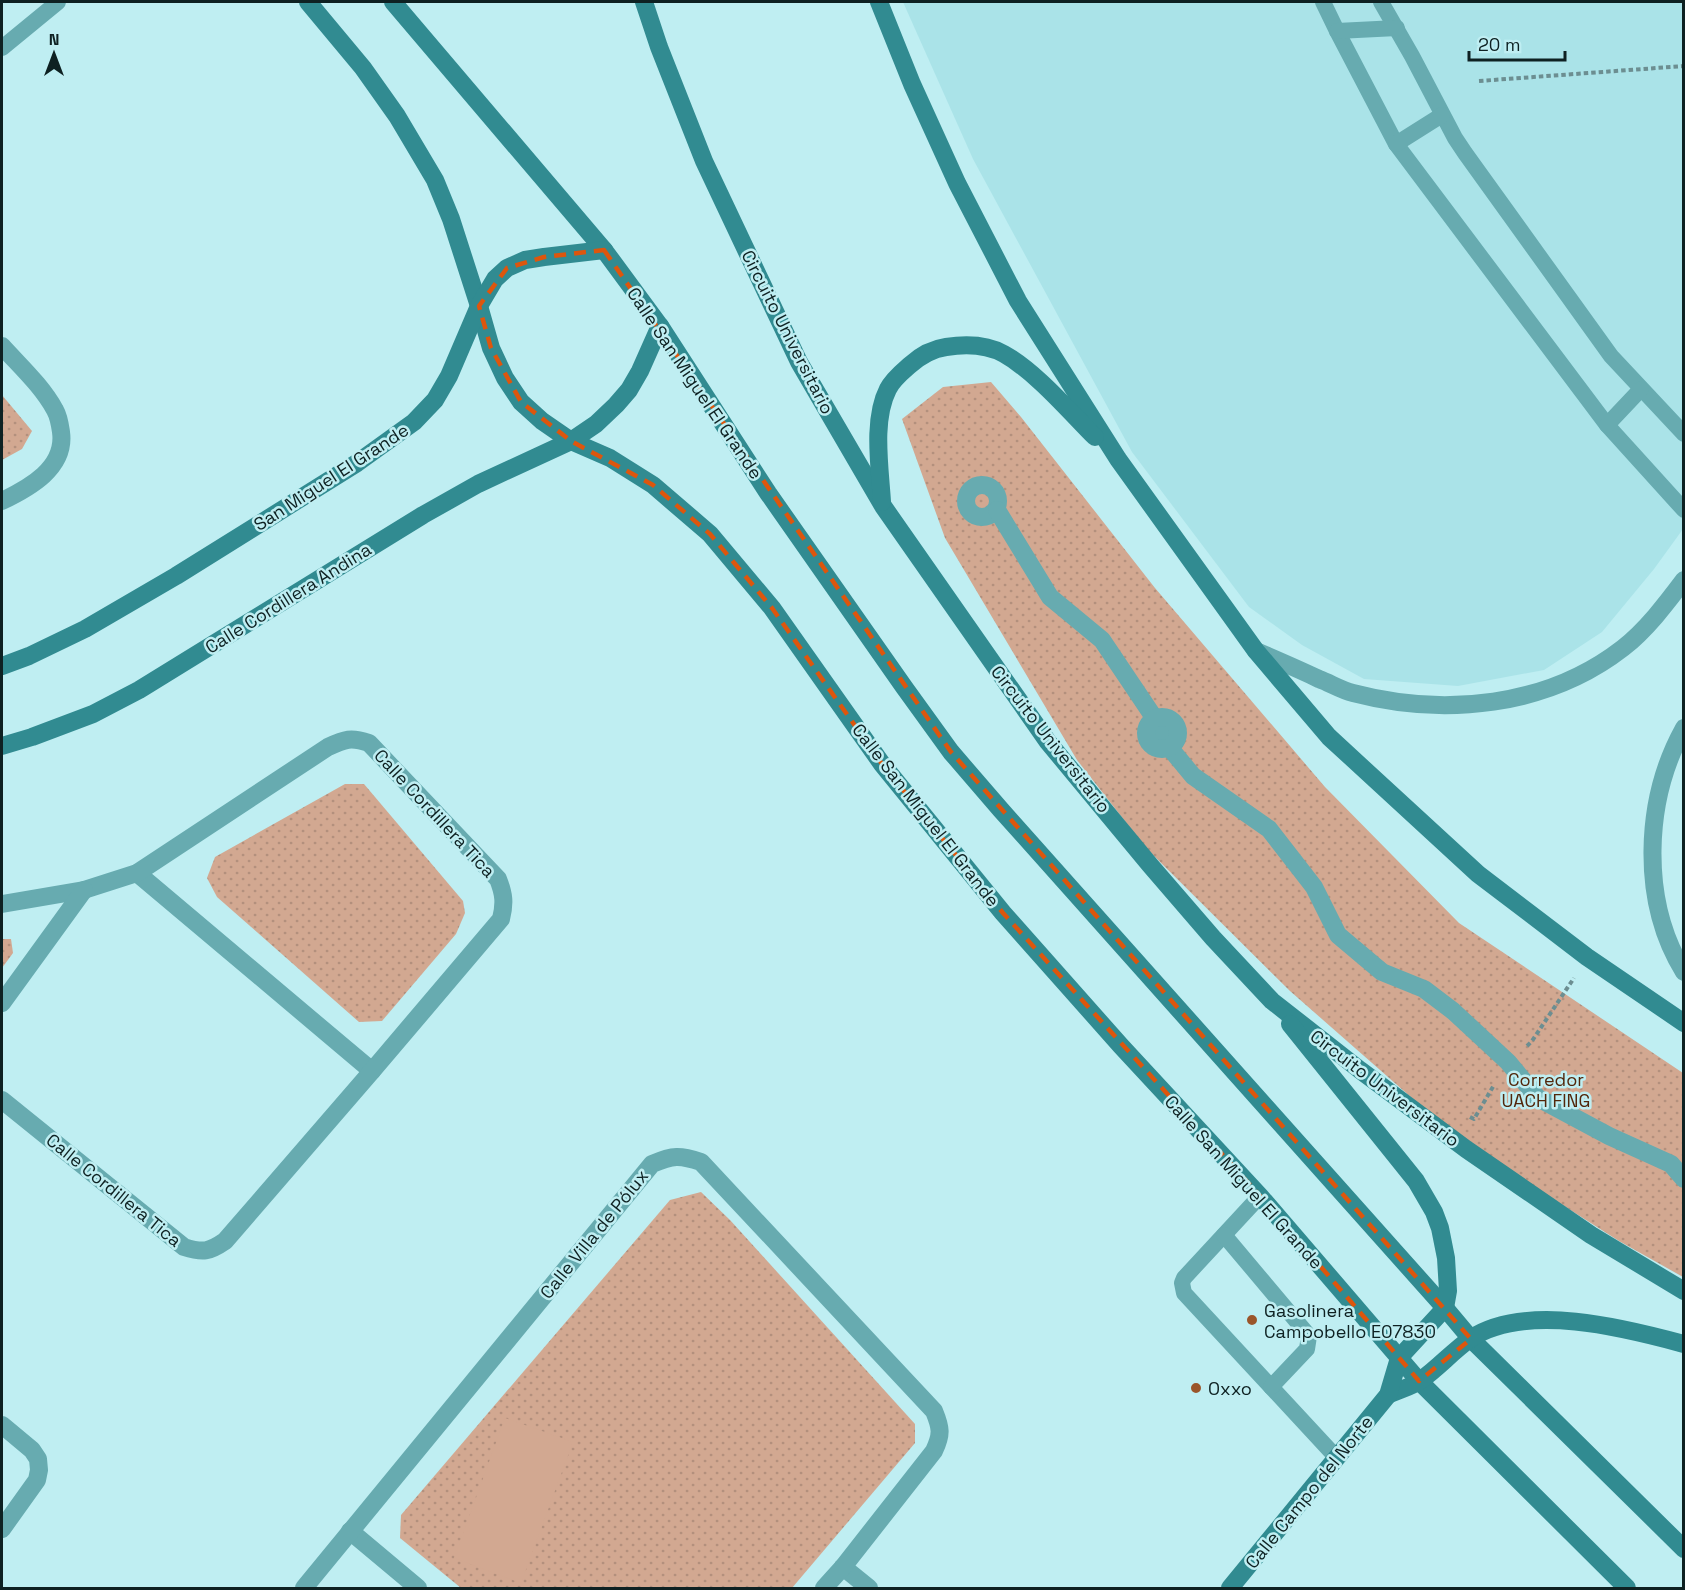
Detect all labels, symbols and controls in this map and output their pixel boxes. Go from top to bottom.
north arrow [24,24,84,84]
scale bar [1469,24,1565,62]
text: N [49,29,59,50]
text: 20 m [1478,33,1521,56]
street label: Circuito Universitario [737,246,839,418]
street label: Calle San Miguel El Grande [622,283,768,483]
street label: San Miguel El Grande [249,418,413,536]
street label: Calle Cordillera Andina [201,537,375,659]
street label: Circuito Universitario [986,661,1116,817]
street label: Calle San Miguel El Grande [847,719,1005,911]
street label: Calle Cordillera Tica [369,744,501,882]
street label: Circuito Universitario [1306,1024,1464,1152]
park label: Corredor UACH FING [1502,1068,1590,1112]
street label: Calle San Miguel El Grande [1160,1090,1328,1274]
street label: Calle Cordillera Tica [42,1128,186,1252]
street label: Calle Villa de Pólux [535,1165,653,1303]
place label: Gasolinera Campobello E07830 [1264,1299,1436,1343]
marker: Gasolinera Campobello E07830 [1245,1313,1259,1327]
place label: Oxxo [1208,1377,1252,1400]
marker: Oxxo [1189,1381,1203,1395]
street label: Calle Campo del Norte [1240,1411,1378,1573]

